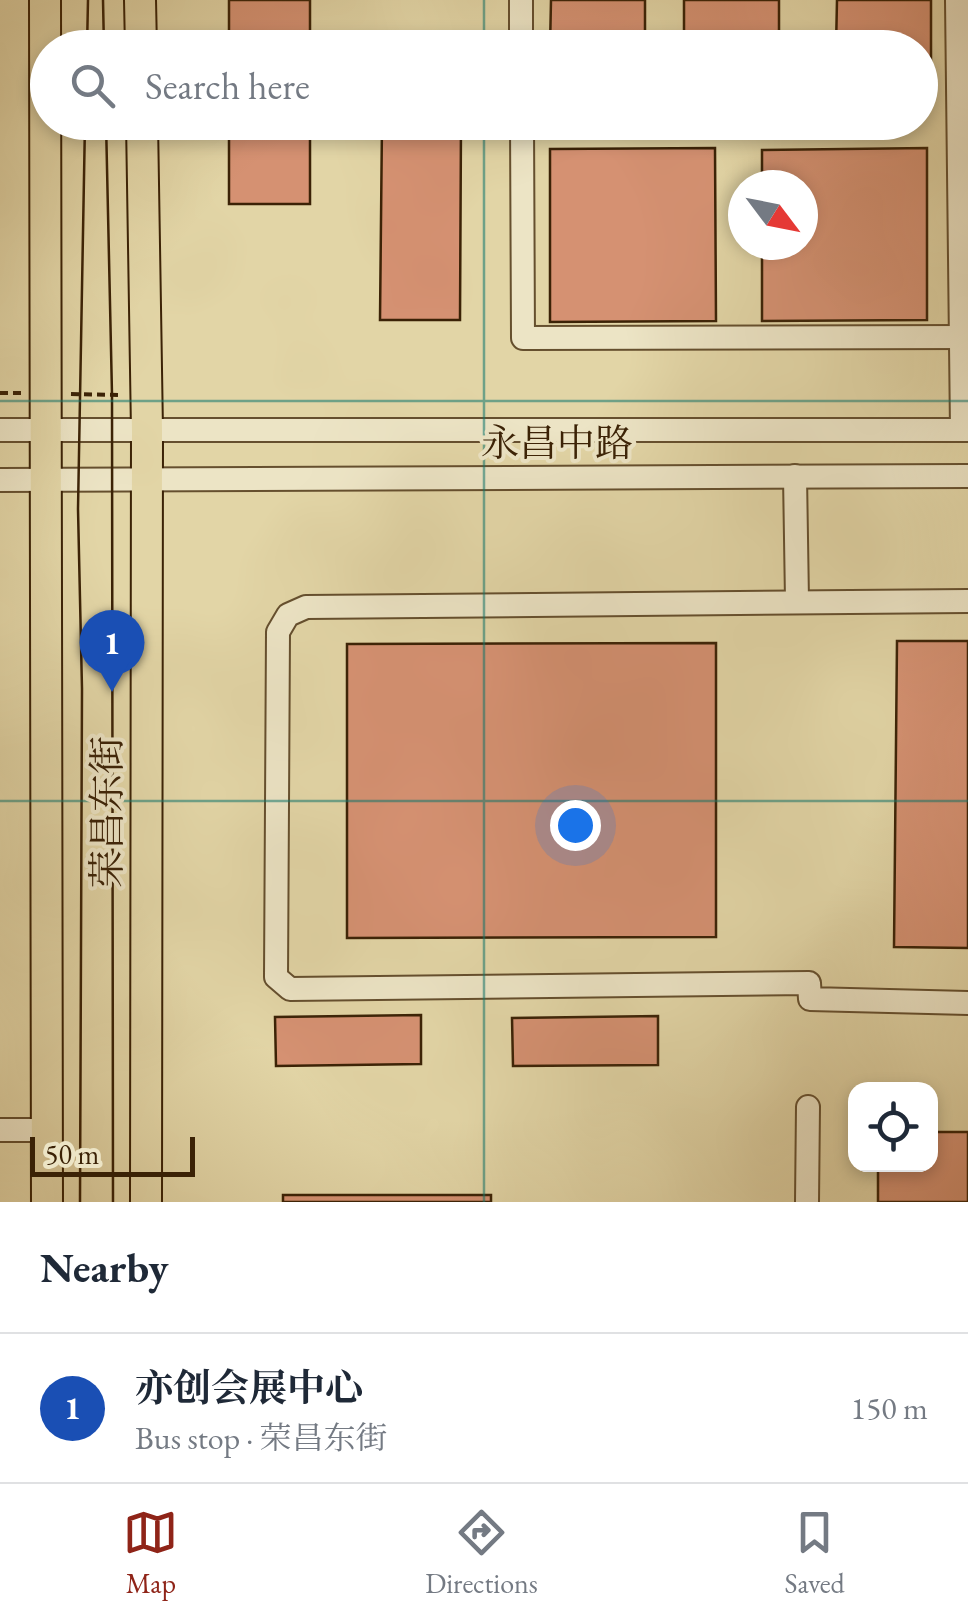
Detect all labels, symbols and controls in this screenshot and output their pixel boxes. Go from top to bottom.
search box [30,30,938,140]
icon: search [65,58,120,113]
text: Search here [145,61,310,110]
north arrow [728,170,818,260]
street label: 永昌中路 [481,418,633,467]
pin: 1 [80,610,144,692]
street label: 荣昌东街 [82,736,131,888]
your location [550,800,601,851]
map controls [848,1082,938,1172]
button: locate [848,1082,938,1172]
scale bar [30,1132,195,1176]
text: 50 m [45,1136,99,1172]
text: Nearby [40,1240,169,1295]
text: 亦创会展中心 [135,1363,363,1412]
text: 1 [64,1387,81,1429]
text: 150 m [851,1387,928,1429]
text: Bus stop · 荣昌东街 [135,1417,387,1459]
tab: Map [123,1505,178,1601]
tab: Directions [425,1505,538,1601]
tab: Saved [785,1505,845,1601]

